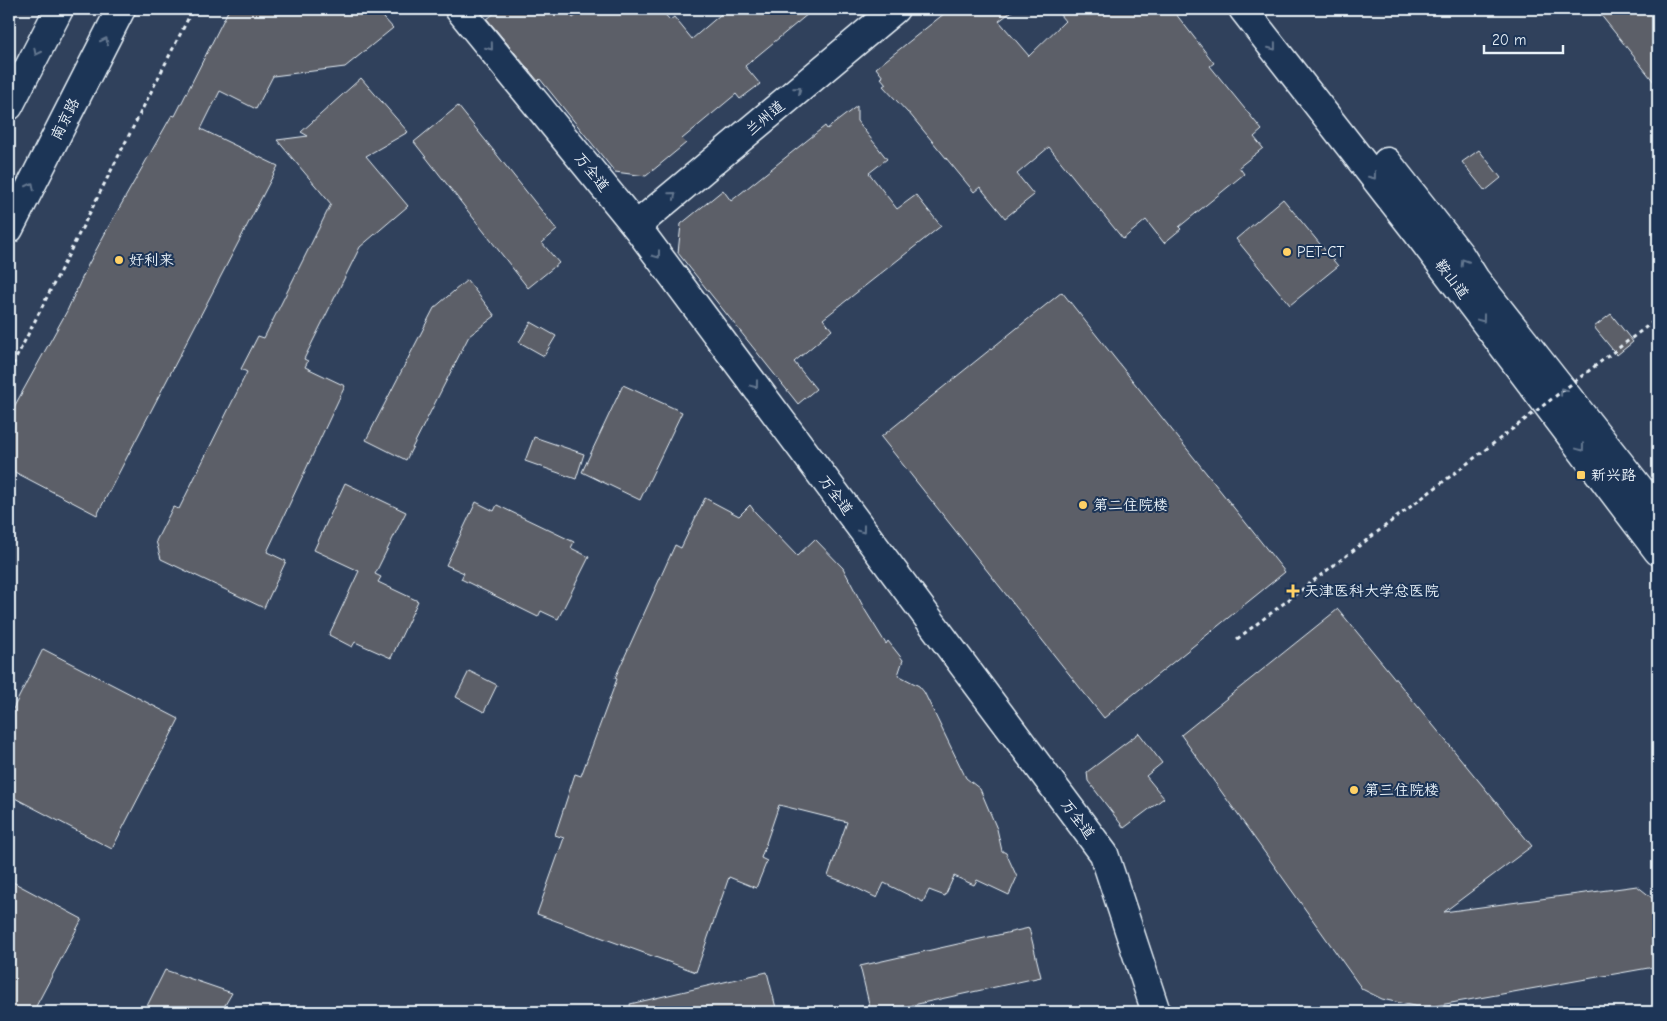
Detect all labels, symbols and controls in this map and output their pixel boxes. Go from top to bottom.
scale bar [1484,22,1563,54]
text: 20 m [1492,31,1526,49]
one-way arrow [99,37,109,46]
one-way arrow [484,41,493,50]
one-way arrow [1268,41,1276,50]
one-way arrow [33,47,43,56]
one-way arrow [792,87,801,96]
street label: 南京路 [47,95,83,143]
street label: 兰州道 [742,97,788,139]
street label: 万全道 [571,149,613,195]
one-way arrow [1367,170,1376,179]
one-way arrow [25,182,35,191]
one-way arrow [667,192,676,201]
place label: PET-CT [1297,243,1344,261]
marker: PET-CT [1281,246,1293,258]
one-way arrow [652,249,660,258]
place label: 好利来 [129,251,174,269]
marker: 好利来 [113,254,125,266]
street label: 鞍山道 [1431,256,1473,302]
one-way arrow [1461,259,1471,268]
one-way arrow [1477,313,1485,322]
one-way arrow [749,379,757,388]
one-way arrow [1561,388,1569,397]
one-way arrow [1575,442,1583,451]
place label: 新兴路 [1591,466,1636,484]
marker: 新兴路 [1575,469,1587,481]
street label: 万全道 [815,472,857,518]
place label: 第二住院楼 [1093,496,1168,514]
marker: 第二住院楼 [1077,499,1089,511]
one-way arrow [857,524,865,533]
place label: 天津医科大学总医院 [1304,582,1439,600]
marker: 天津医科大学总医院 [1286,584,1300,598]
place label: 第三住院楼 [1364,781,1439,799]
marker: 第三住院楼 [1348,784,1360,796]
street label: 万全道 [1057,796,1099,842]

